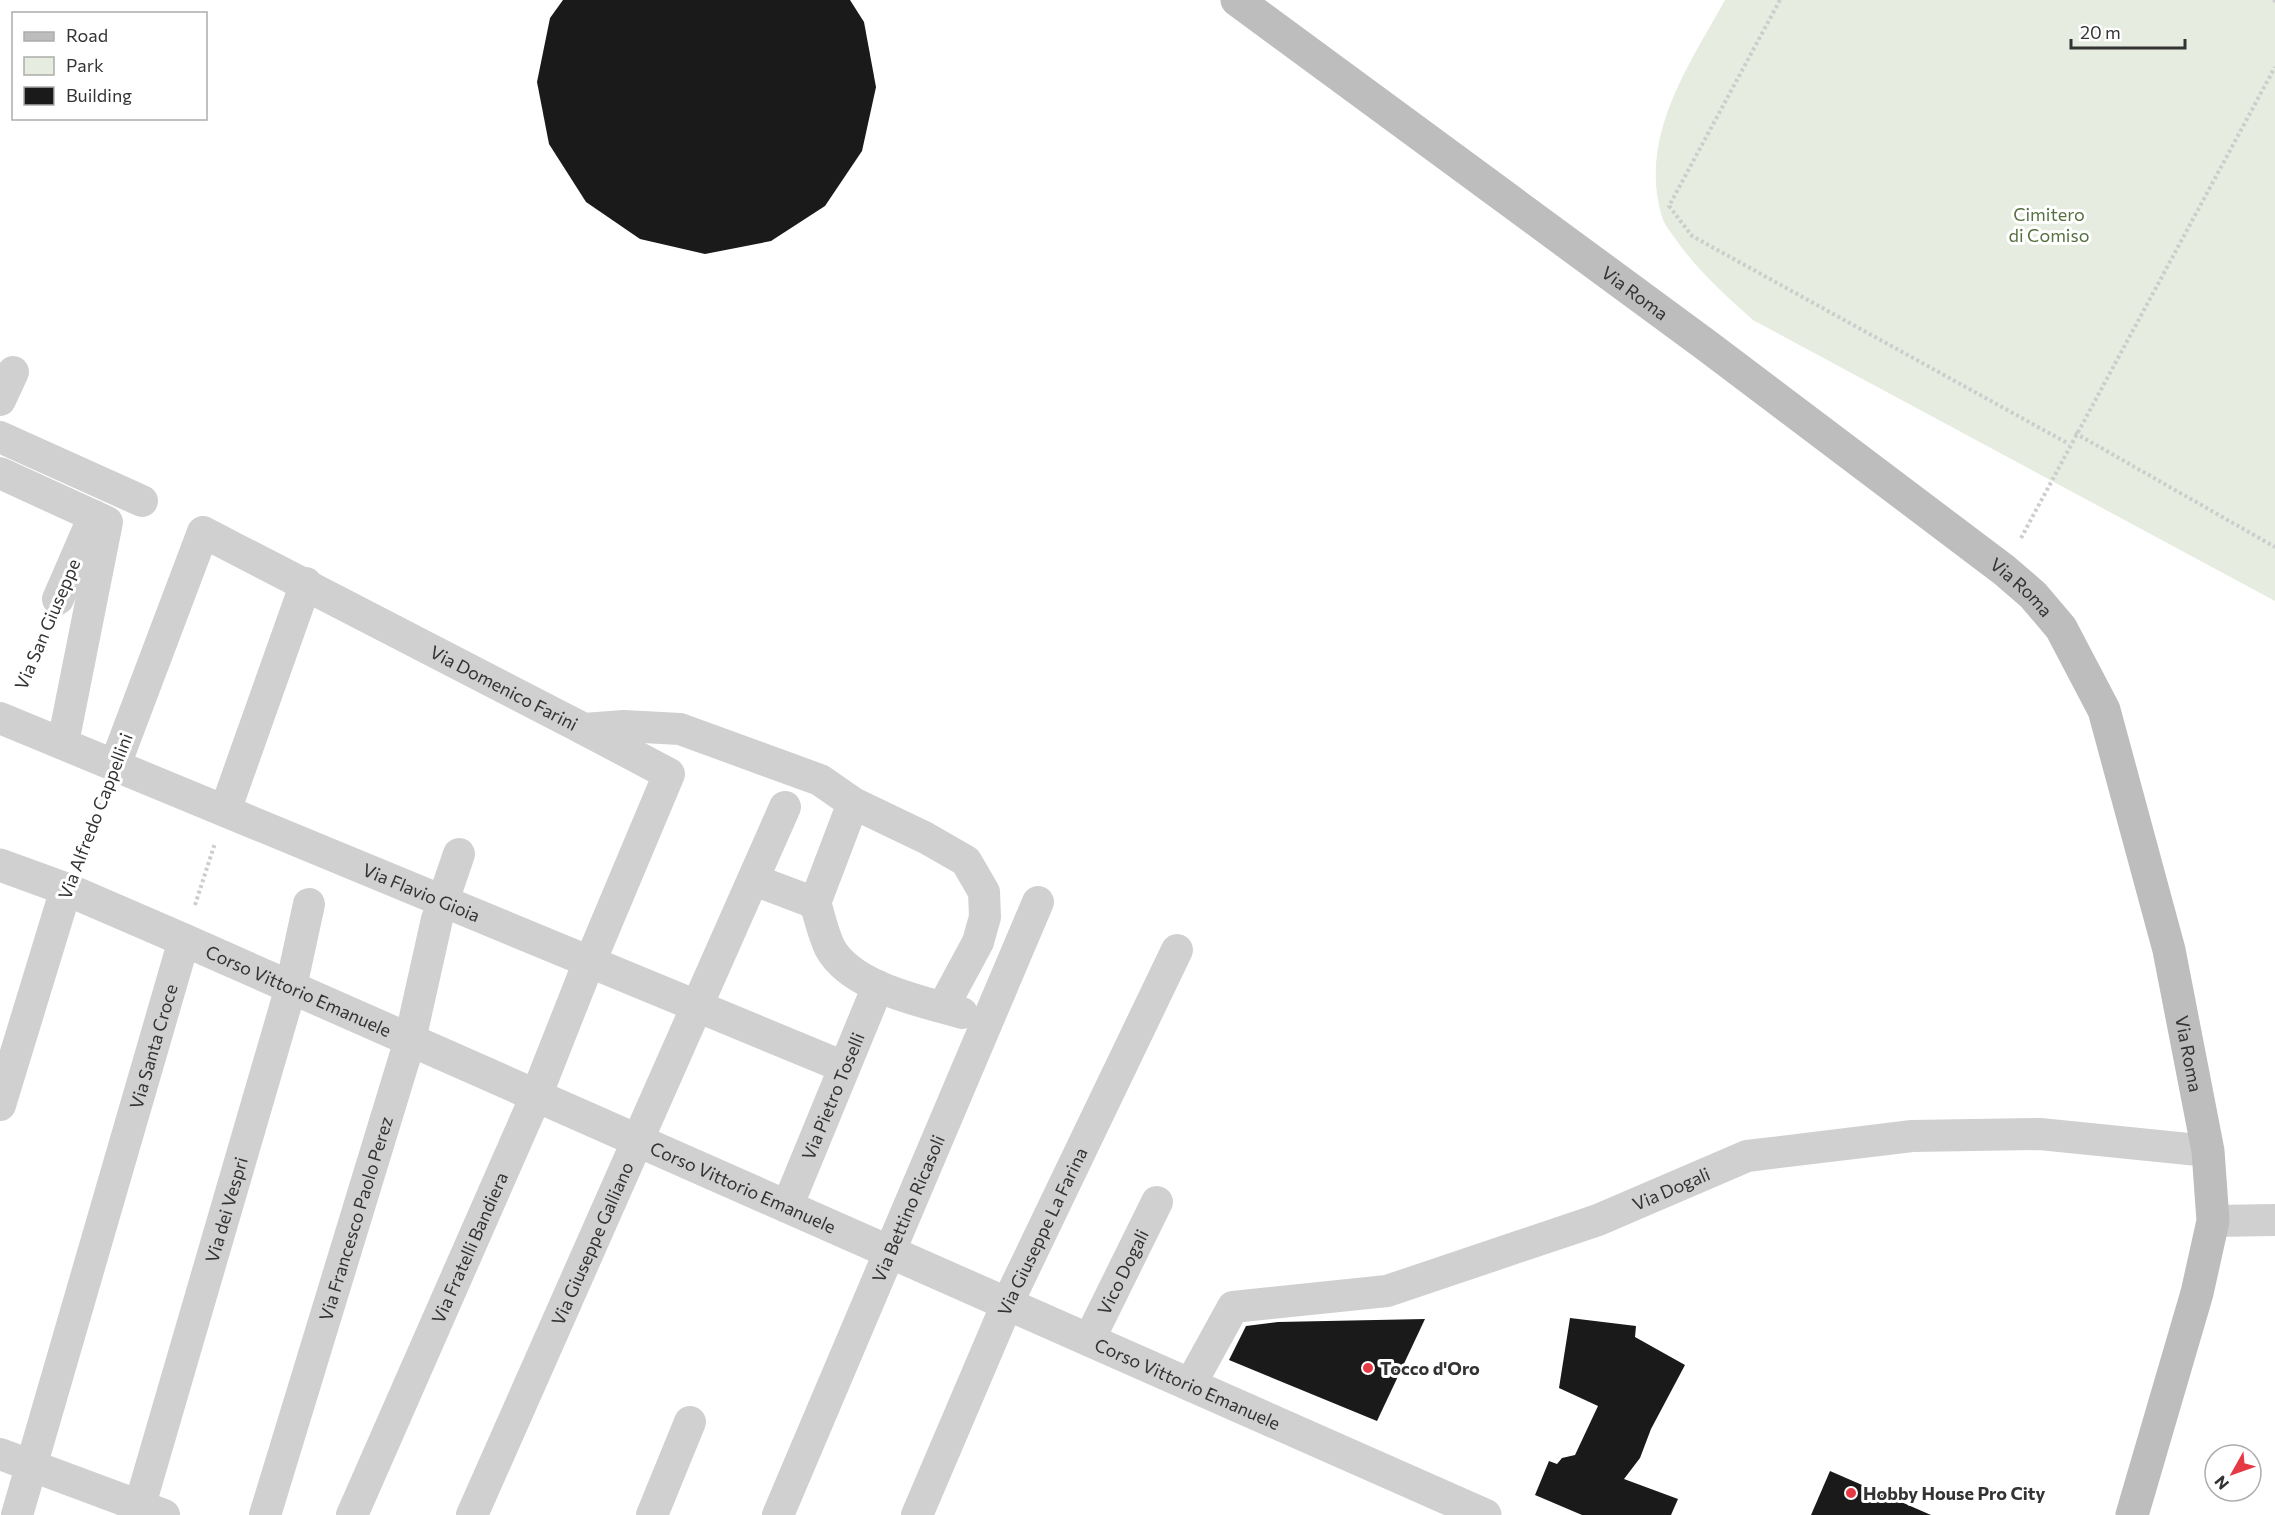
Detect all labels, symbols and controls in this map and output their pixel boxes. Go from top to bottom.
legend [12,12,207,120]
scale bar [2071,12,2185,50]
text: 20 m [2080,21,2121,43]
text: Road [66,24,108,46]
text: Park [66,54,104,76]
text: Building [66,84,132,106]
park label: Cimitero di Comiso [2009,203,2089,246]
street label: Via Roma [1597,261,1673,324]
street label: Via Roma [1986,553,2057,621]
street label: Via San Giuseppe [10,555,84,693]
street label: Via Domenico Farini [426,640,582,735]
street label: Via Alfredo Cappellini [53,730,137,902]
street label: Via Flavio Gioia [360,858,483,926]
street label: Corso Vittorio Emanuele [202,940,395,1041]
street label: Via Santa Croce [125,981,182,1111]
street label: Via Roma [2171,1014,2207,1094]
street label: Via Pietro Toselli [797,1029,869,1163]
street label: Via Francesco Paolo Perez [314,1114,397,1323]
street label: Via Bettino Ricasoli [867,1131,949,1285]
street label: Corso Vittorio Emanuele [647,1136,839,1238]
street label: Via Giuseppe La Farina [992,1144,1092,1319]
street label: Via dei Vespri [200,1154,252,1265]
street label: Via Giuseppe Galliano [546,1158,638,1329]
street label: Via Dogali [1629,1162,1713,1215]
street label: Via Fratelli Bandiera [427,1169,512,1327]
street label: Vico Dogali [1092,1226,1153,1318]
street label: Corso Vittorio Emanuele [1091,1333,1284,1434]
place label: Tocco d'Oro [1380,1357,1480,1379]
marker: Tocco d'Oro [1361,1361,1375,1375]
north arrow [2203,1443,2263,1503]
text: N [2210,1472,2232,1494]
place label: Hobby House Pro City [1863,1482,2045,1504]
marker: Hobby House Pro City [1844,1486,1858,1500]

